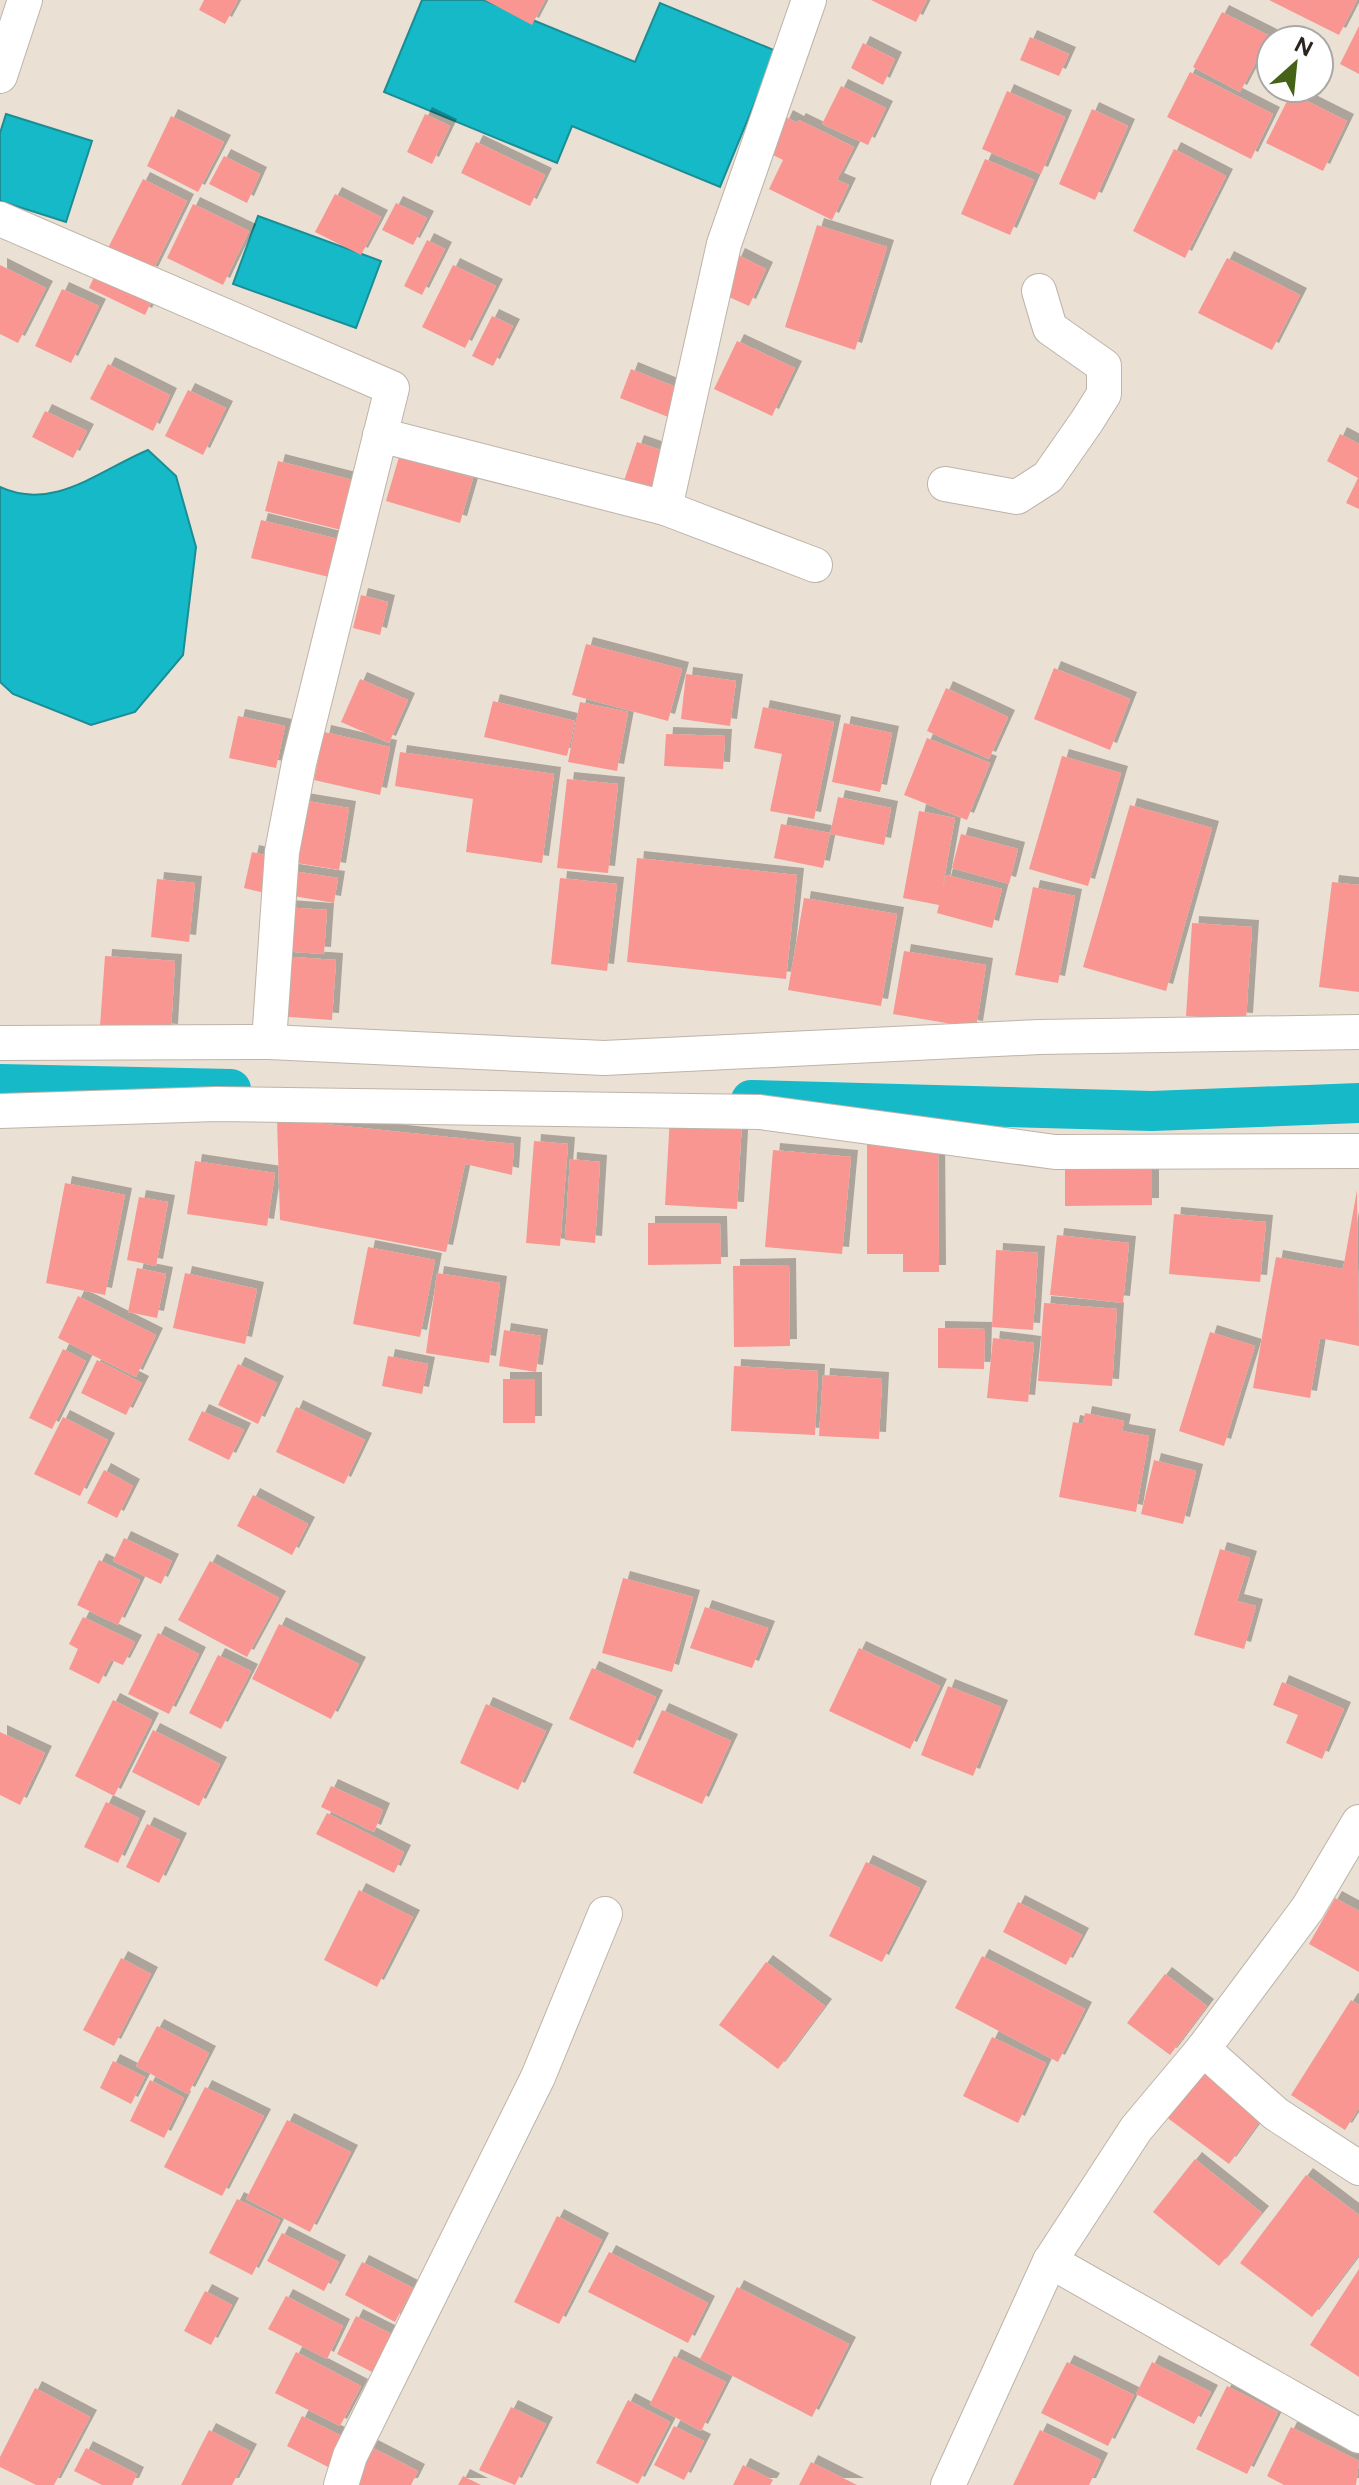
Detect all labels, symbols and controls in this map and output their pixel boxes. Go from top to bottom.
north arrow [1255,24,1335,104]
text: N [1290,31,1318,63]

